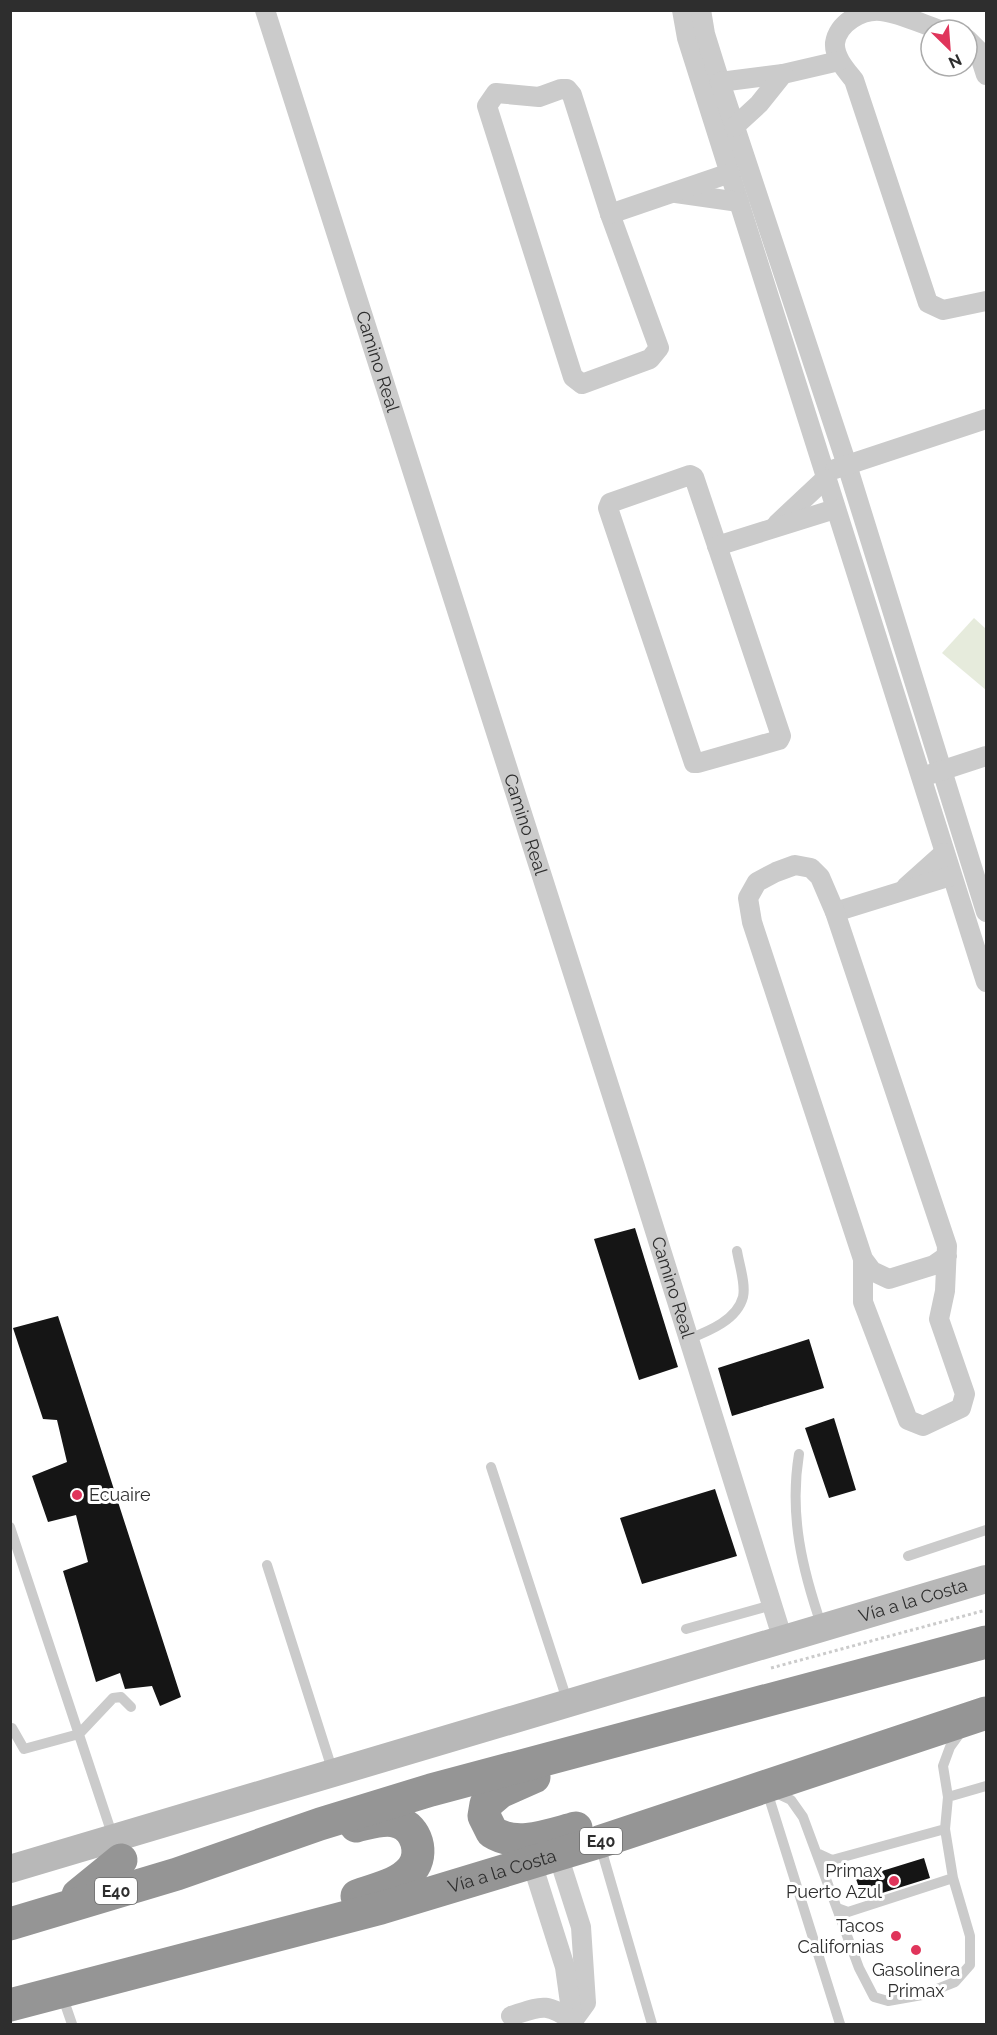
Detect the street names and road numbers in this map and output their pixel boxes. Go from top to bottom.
street label: Camino Real [352,308,404,415]
street label: Camino Real [500,771,552,878]
street label: Camino Real [647,1234,699,1341]
street label: Vía a la Costa [856,1574,969,1626]
road number: E40 [580,1828,622,1854]
street label: Vía a la Costa [445,1845,559,1897]
road number: E40 [95,1878,137,1904]

